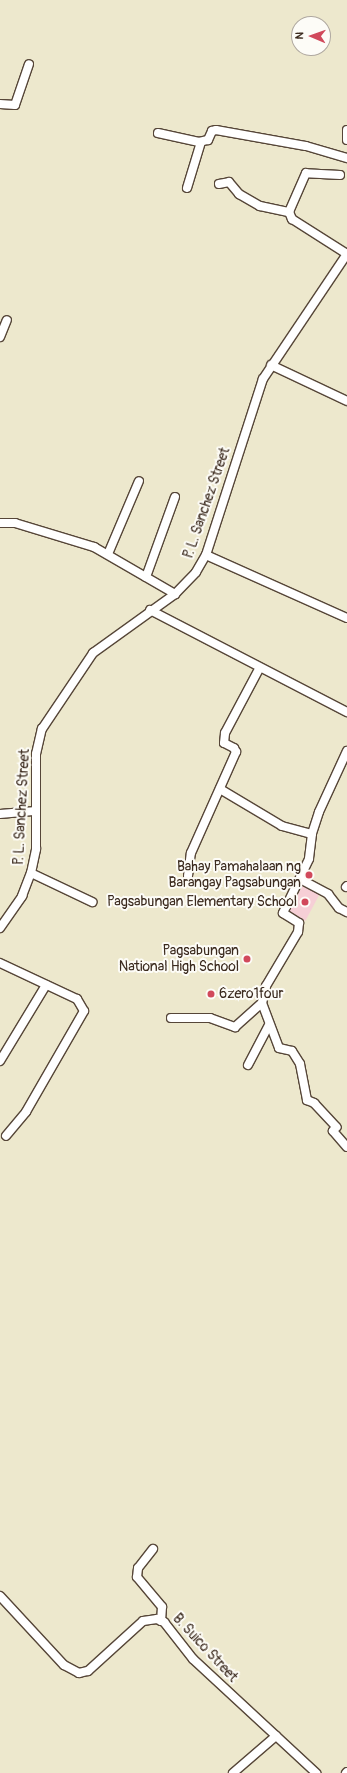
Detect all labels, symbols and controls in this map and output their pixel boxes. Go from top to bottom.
north arrow [291,16,331,56]
text: N [293,32,306,40]
street label: P. L. Sanchez Street [180,445,234,561]
street label: P. L. Sanchez Street [11,749,33,865]
place label: Bahay Pamahalaan ng Barangay Pagsabungan [169,859,301,892]
marker: Bahay Pamahalaan ng Barangay Pagsabungan [304,870,314,880]
place label: Pagsabungan Elementary School [107,894,297,910]
marker: Pagsabungan Elementary School [300,897,310,907]
place label: Pagsabungan National High School [119,943,239,976]
marker: Pagsabungan National High School [242,954,252,964]
place label: 6zero1four [219,986,283,1002]
marker: 6zero1four [206,989,216,999]
street label: B. Suico Street [169,1610,241,1686]

